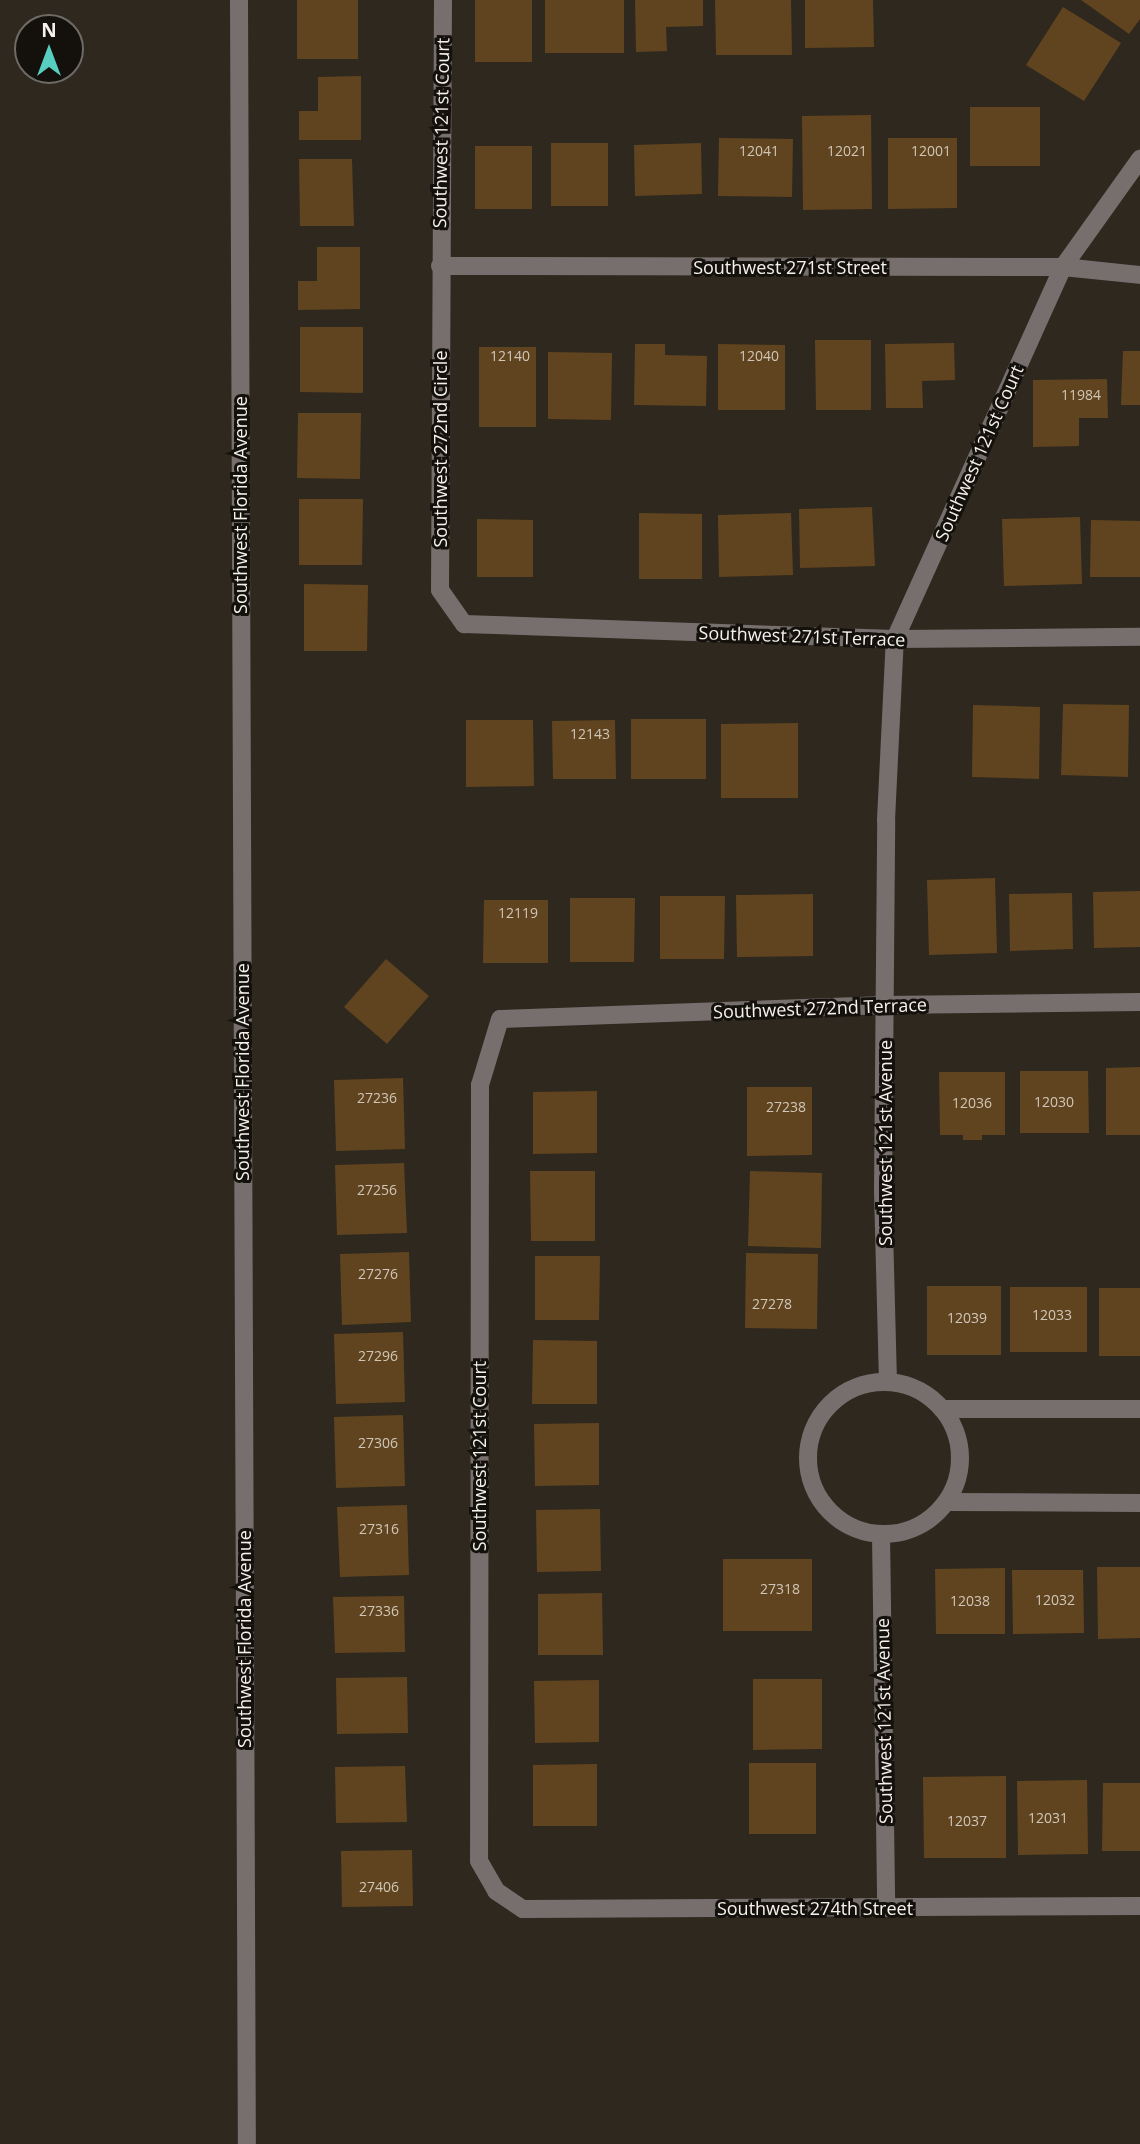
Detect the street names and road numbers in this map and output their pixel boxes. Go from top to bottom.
street label: Southwest 121st Court [429,38,453,228]
street label: Southwest 271st Street [693,256,887,278]
street label: Southwest 272nd Circle [429,350,451,548]
street label: Southwest 121st Court [930,362,1028,544]
street label: Southwest Florida Avenue [229,396,251,614]
street label: Southwest 271st Terrace [698,622,906,650]
street label: Southwest Florida Avenue [231,963,253,1181]
street label: Southwest 272nd Terrace [713,993,927,1023]
street label: Southwest 121st Avenue [874,1040,896,1246]
street label: Southwest 121st Court [468,1361,490,1551]
street label: Southwest Florida Avenue [233,1530,255,1748]
street label: Southwest 121st Avenue [871,1618,897,1824]
street label: Southwest 274th Street [717,1897,913,1919]

